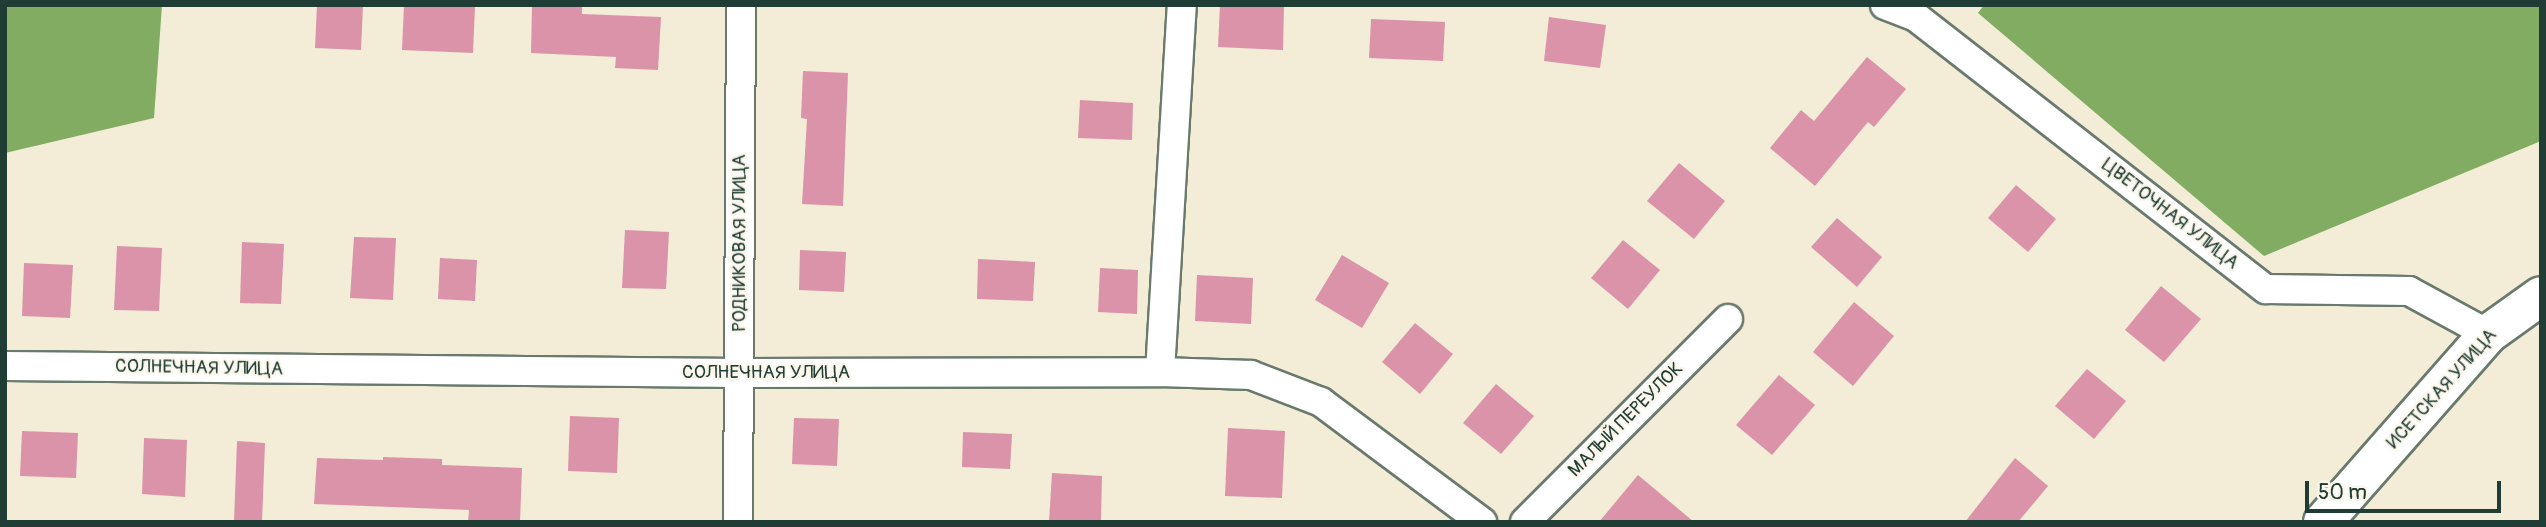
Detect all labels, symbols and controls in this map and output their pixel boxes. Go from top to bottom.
street label: ЦВЕТОЧНАЯ УЛИЦА [2097,153,2243,275]
street label: РОДНИКОВАЯ УЛИЦА [729,154,751,332]
street label: ИСЕТСКАЯ УЛИЦА [2382,324,2502,454]
street label: СОЛНЕЧНАЯ УЛИЦА [115,355,283,381]
street label: МАЛЫЙ ПЕРЕУЛОК [1564,358,1688,482]
street label: СОЛНЕЧНАЯ УЛИЦА [682,362,850,384]
scale bar [2308,468,2504,512]
text: 50 m [2318,479,2367,506]

